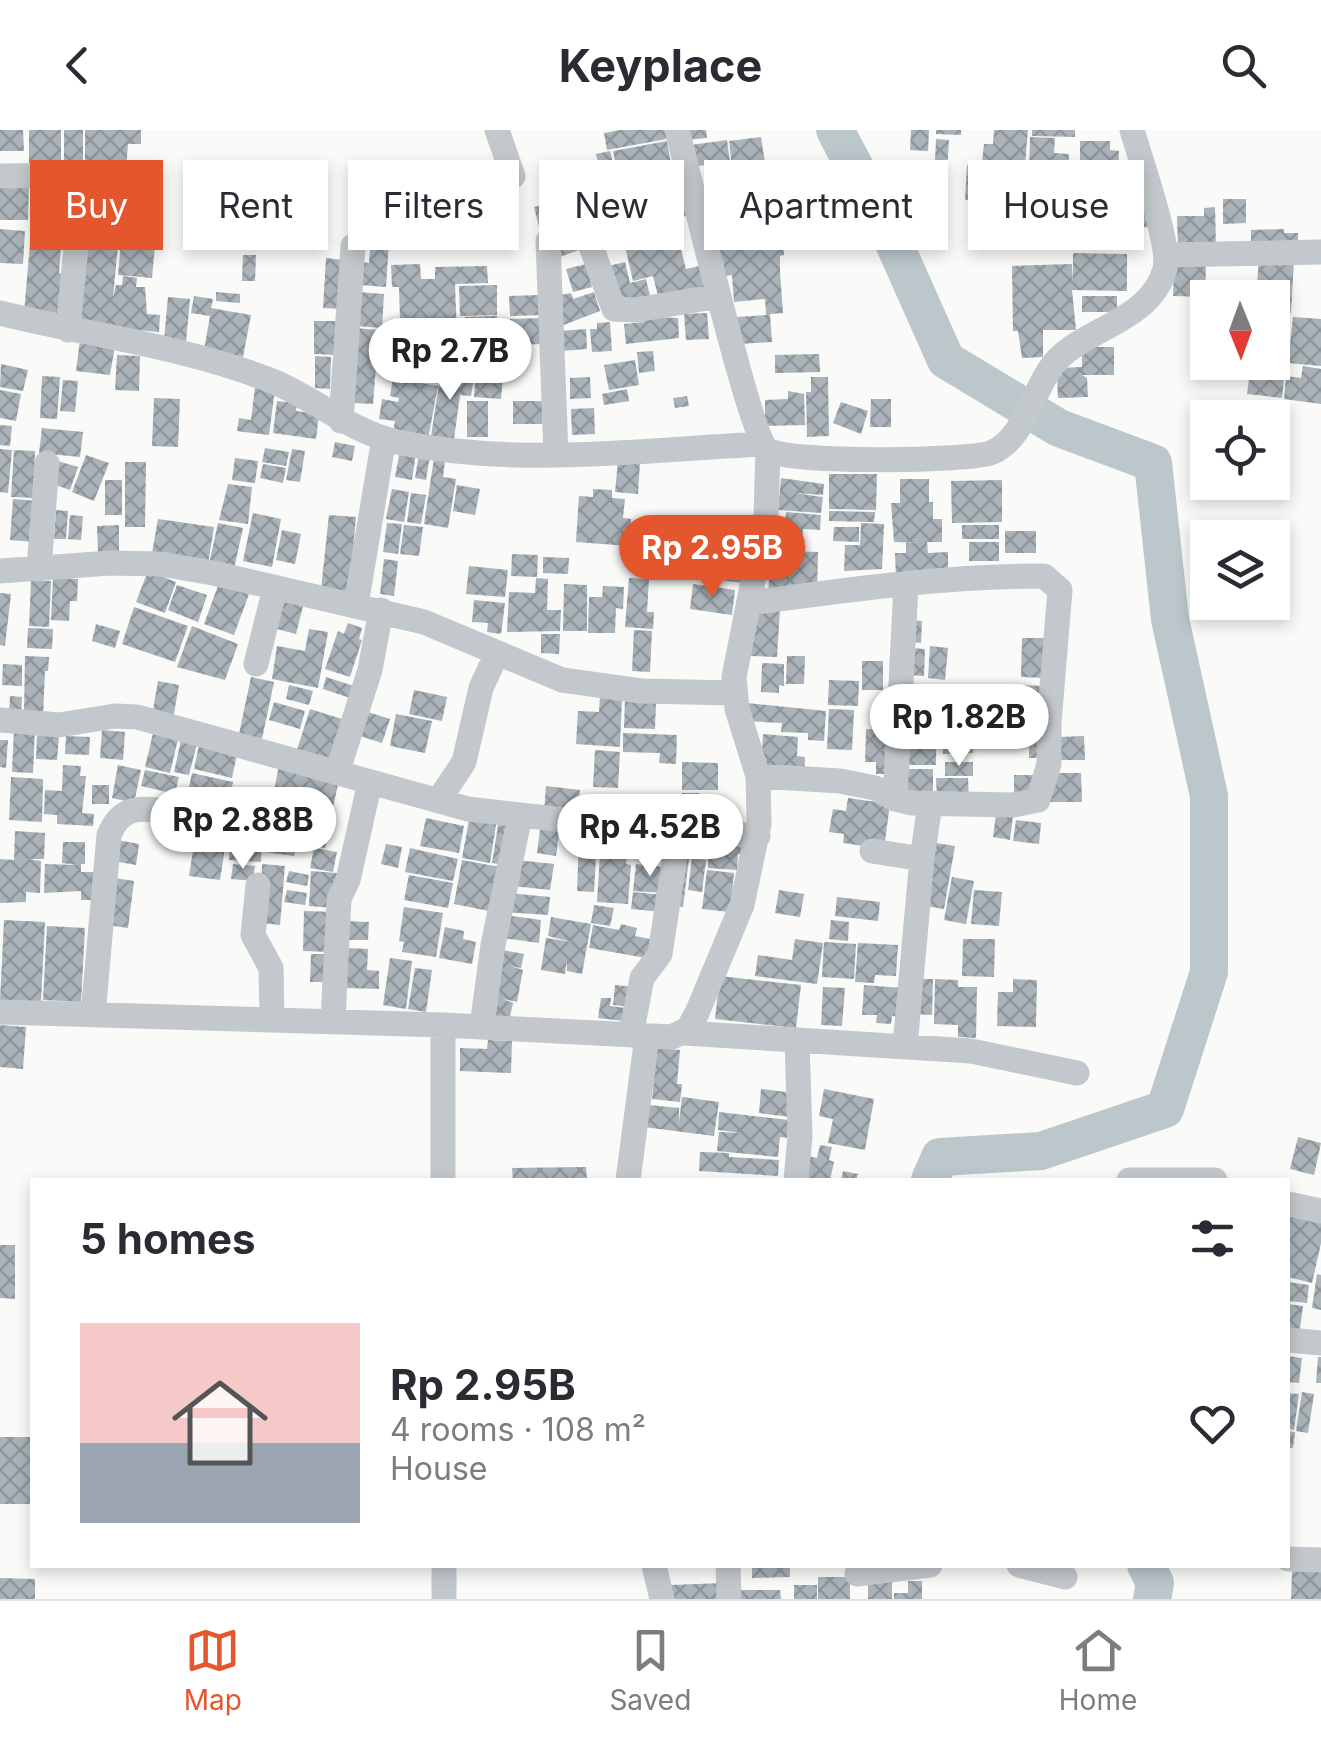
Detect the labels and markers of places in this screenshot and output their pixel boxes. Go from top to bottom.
pin: Rp 2.7B [358,318,542,403]
pin: Rp 2.95B [609,515,815,600]
pin: Rp 1.82B [856,684,1062,769]
pin: Rp 2.88B [140,787,346,872]
pin: Rp 4.52B [547,794,753,879]

